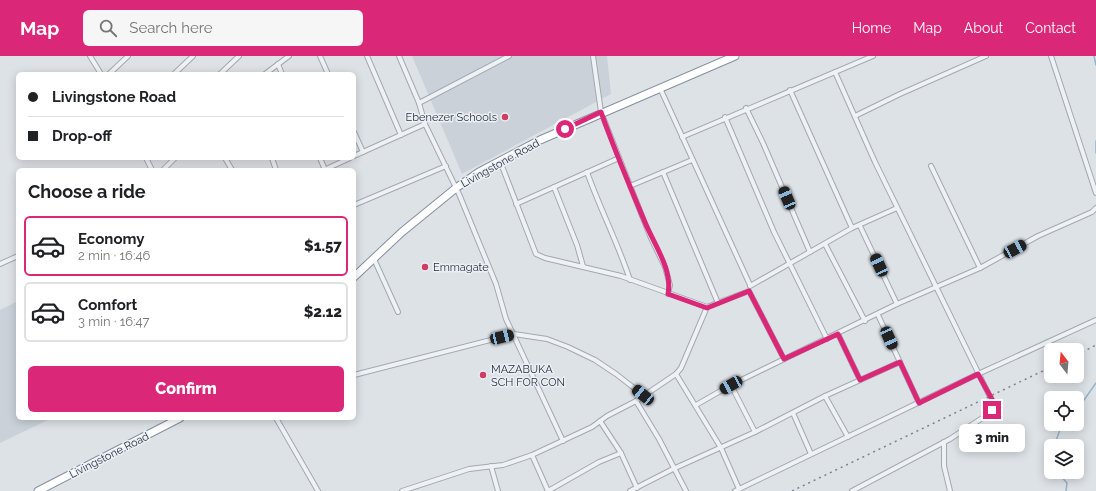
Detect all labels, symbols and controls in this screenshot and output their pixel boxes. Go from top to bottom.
search box [83,10,363,46]
text: Map [20,17,59,39]
icon: search [97,17,119,39]
text: Search here [129,19,213,37]
text: Home [852,20,891,36]
text: Map [913,20,942,36]
text: About [964,20,1003,36]
text: Contact [1025,20,1076,36]
text: Livingstone Road [52,88,176,106]
place label: Ebenezer Schools [406,111,497,124]
marker: Ebenezer Schools [500,112,510,122]
route start [556,120,574,138]
text: Drop-off [52,127,112,145]
street label: Livingstone Road [459,136,542,190]
text: Choose a ride [28,181,146,202]
car [777,185,797,211]
icon: car [30,228,66,264]
text: Economy [78,230,145,248]
text: $1.57 [304,237,342,255]
car [1002,238,1028,260]
text: 2 min · 16:46 [78,248,150,263]
car [868,252,890,278]
place label: Emmagate [433,261,489,274]
marker: Emmagate [420,262,430,272]
icon: car [30,294,66,330]
text: Comfort [78,296,137,314]
text: $2.12 [304,303,342,321]
text: 3 min · 16:47 [78,314,150,329]
car [879,325,899,351]
car [489,328,515,346]
north arrow [1044,343,1084,383]
map controls [1044,343,1084,479]
place label: MAZABUKA SCH FOR CON [491,363,565,389]
button: Confirm [28,366,344,412]
marker: MAZABUKA SCH FOR CON [478,370,488,380]
car [718,374,744,396]
car [630,383,656,407]
button: locate [1044,391,1084,431]
route end [983,401,1001,419]
callout: 3 min [959,424,1025,452]
street label: Livingstone Road [67,430,151,481]
text: 3 min [975,430,1009,445]
button: layers [1044,439,1084,479]

